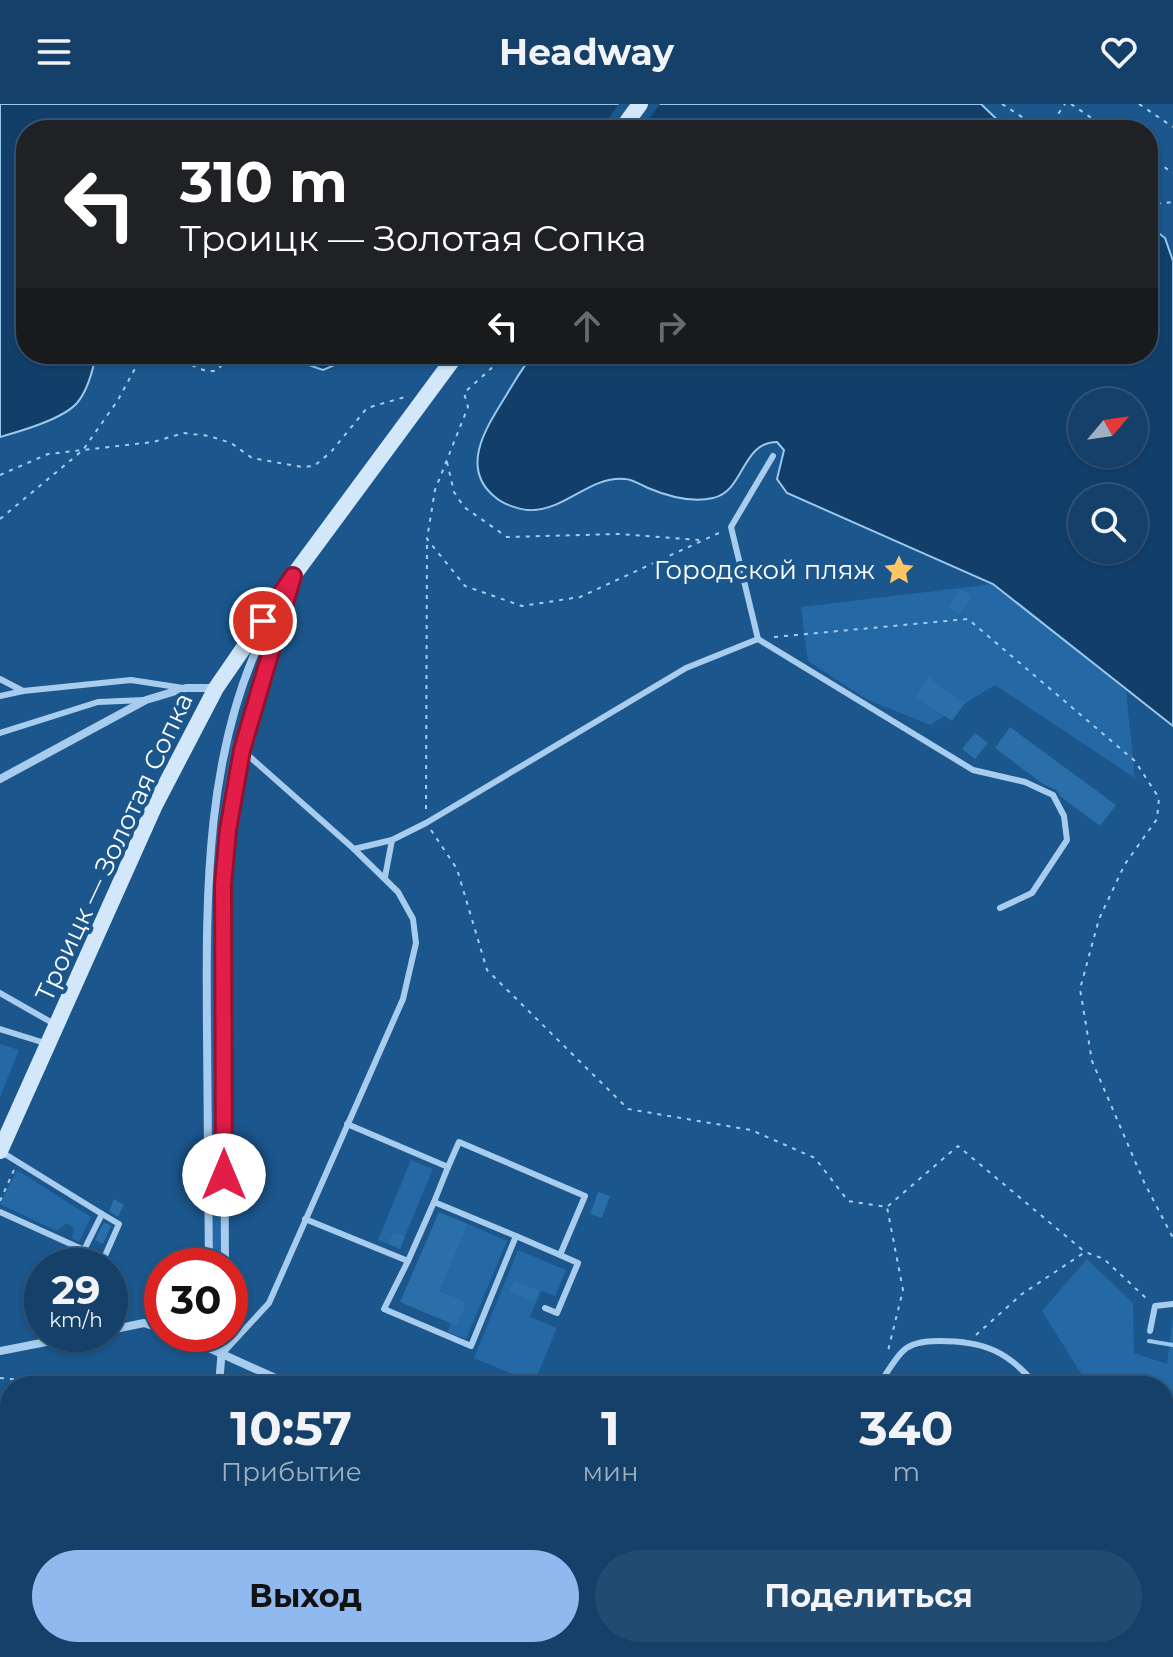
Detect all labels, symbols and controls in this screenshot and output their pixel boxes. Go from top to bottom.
icon: menu [32,30,76,74]
text: Headway [499,30,674,74]
icon: heart [1097,30,1141,74]
text: 310 m [180,148,348,216]
icon: left [48,152,152,256]
text: Троицк — Золотая Сопка [180,216,646,260]
icon: left [481,304,525,348]
icon: ahead [565,304,609,348]
icon: right [649,304,693,348]
north arrow [1068,388,1148,468]
map controls [1068,388,1148,564]
button: search [1068,484,1148,564]
place icon: Городской пляж [882,553,916,587]
place label: Городской пляж [654,554,876,586]
pin [229,587,297,655]
icon: arrive [241,599,285,643]
street label: Троицк — Золотая Сопка [28,688,200,1006]
position arrow [182,1133,266,1217]
speed limit sign: 30 [144,1248,248,1352]
text: 29 [51,1265,101,1314]
text: km/h [49,1308,103,1332]
text: 10:57 [230,1399,352,1457]
text: 1 [601,1399,620,1457]
text: 340 [859,1399,953,1457]
text: Прибытие [221,1456,362,1488]
text: мин [582,1456,638,1488]
text: m [892,1456,920,1488]
button: Выход [32,1550,579,1642]
button: Поделиться [595,1550,1142,1642]

